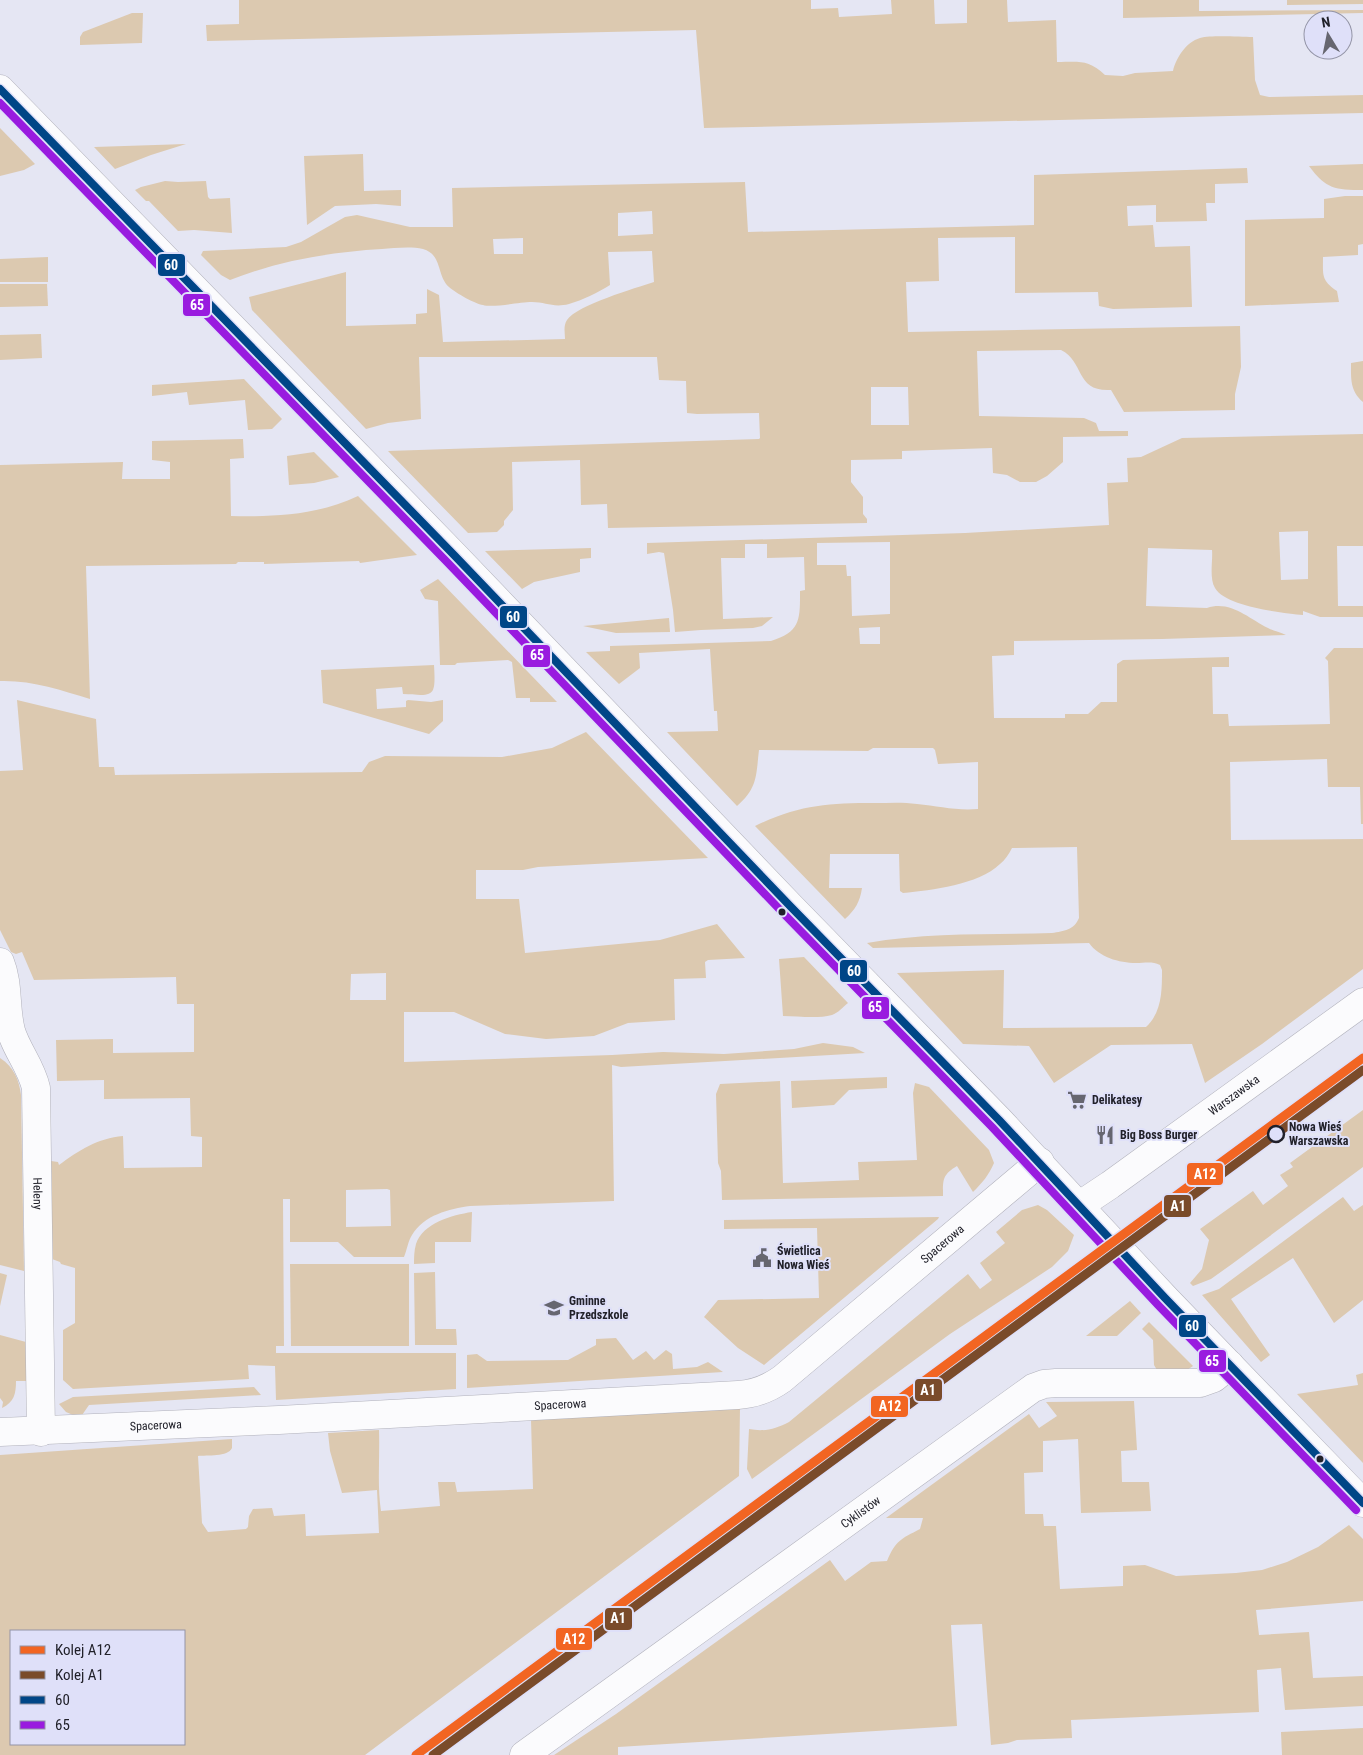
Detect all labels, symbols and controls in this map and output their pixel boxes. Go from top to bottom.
north arrow [1303,10,1353,60]
text: N [1320,14,1331,31]
line badge: 60 [157,253,186,277]
text: 60 [164,257,178,273]
line badge: 65 [182,293,211,317]
text: 65 [190,297,204,313]
line badge: 60 [499,605,528,629]
text: 60 [506,609,520,625]
line badge: 65 [522,644,551,668]
text: 65 [530,647,544,663]
unlabelled marker [777,907,787,917]
line badge: 60 [839,959,868,983]
text: 60 [847,963,861,979]
line badge: 65 [861,996,890,1020]
text: 65 [868,999,882,1015]
street label: Warszawska [1206,1072,1262,1118]
supermarket icon: Delikatesy [1066,1089,1088,1111]
place label: Delikatesy [1092,1093,1143,1107]
place label: Nowa Wieś Warszawska [1289,1120,1349,1148]
restaurant icon: Big Boss Burger [1094,1124,1116,1146]
marker: Nowa Wieś Warszawska [1267,1125,1285,1143]
place label: Big Boss Burger [1120,1128,1197,1142]
line badge: A12 [1186,1162,1224,1186]
text: A12 [1194,1166,1216,1182]
street label: Heleny [30,1177,45,1210]
line badge: A1 [1163,1194,1192,1218]
text: A1 [1170,1198,1186,1214]
street label: Spacerowa [918,1222,967,1266]
place label: Świetlica Nowa Wieś [777,1243,830,1272]
public building icon: Świetlica Nowa Wieś [751,1247,773,1269]
place label: Gminne Przedszkole [569,1294,628,1322]
school or university icon: Gminne Przedszkole [543,1297,565,1319]
line badge: 60 [1178,1314,1207,1338]
text: 60 [1185,1318,1199,1334]
line badge: 65 [1198,1349,1227,1373]
text: 65 [1205,1353,1219,1369]
line badge: A1 [914,1378,943,1402]
text: A1 [920,1382,936,1398]
line badge: A12 [870,1395,909,1418]
street label: Spacerowa [534,1396,587,1413]
text: A12 [879,1398,901,1414]
street label: Spacerowa [129,1417,182,1433]
unlabelled marker [1315,1454,1325,1464]
street label: Cyklistów [838,1493,883,1531]
line badge: A1 [604,1607,633,1631]
text: A1 [610,1610,626,1626]
line badge: A12 [555,1627,593,1651]
legend [10,1630,185,1745]
text: A12 [563,1631,585,1647]
text: Kolej A12 [55,1641,111,1659]
text: Kolej A1 [55,1666,104,1684]
text: 60 [55,1691,70,1709]
text: 65 [55,1716,70,1734]

